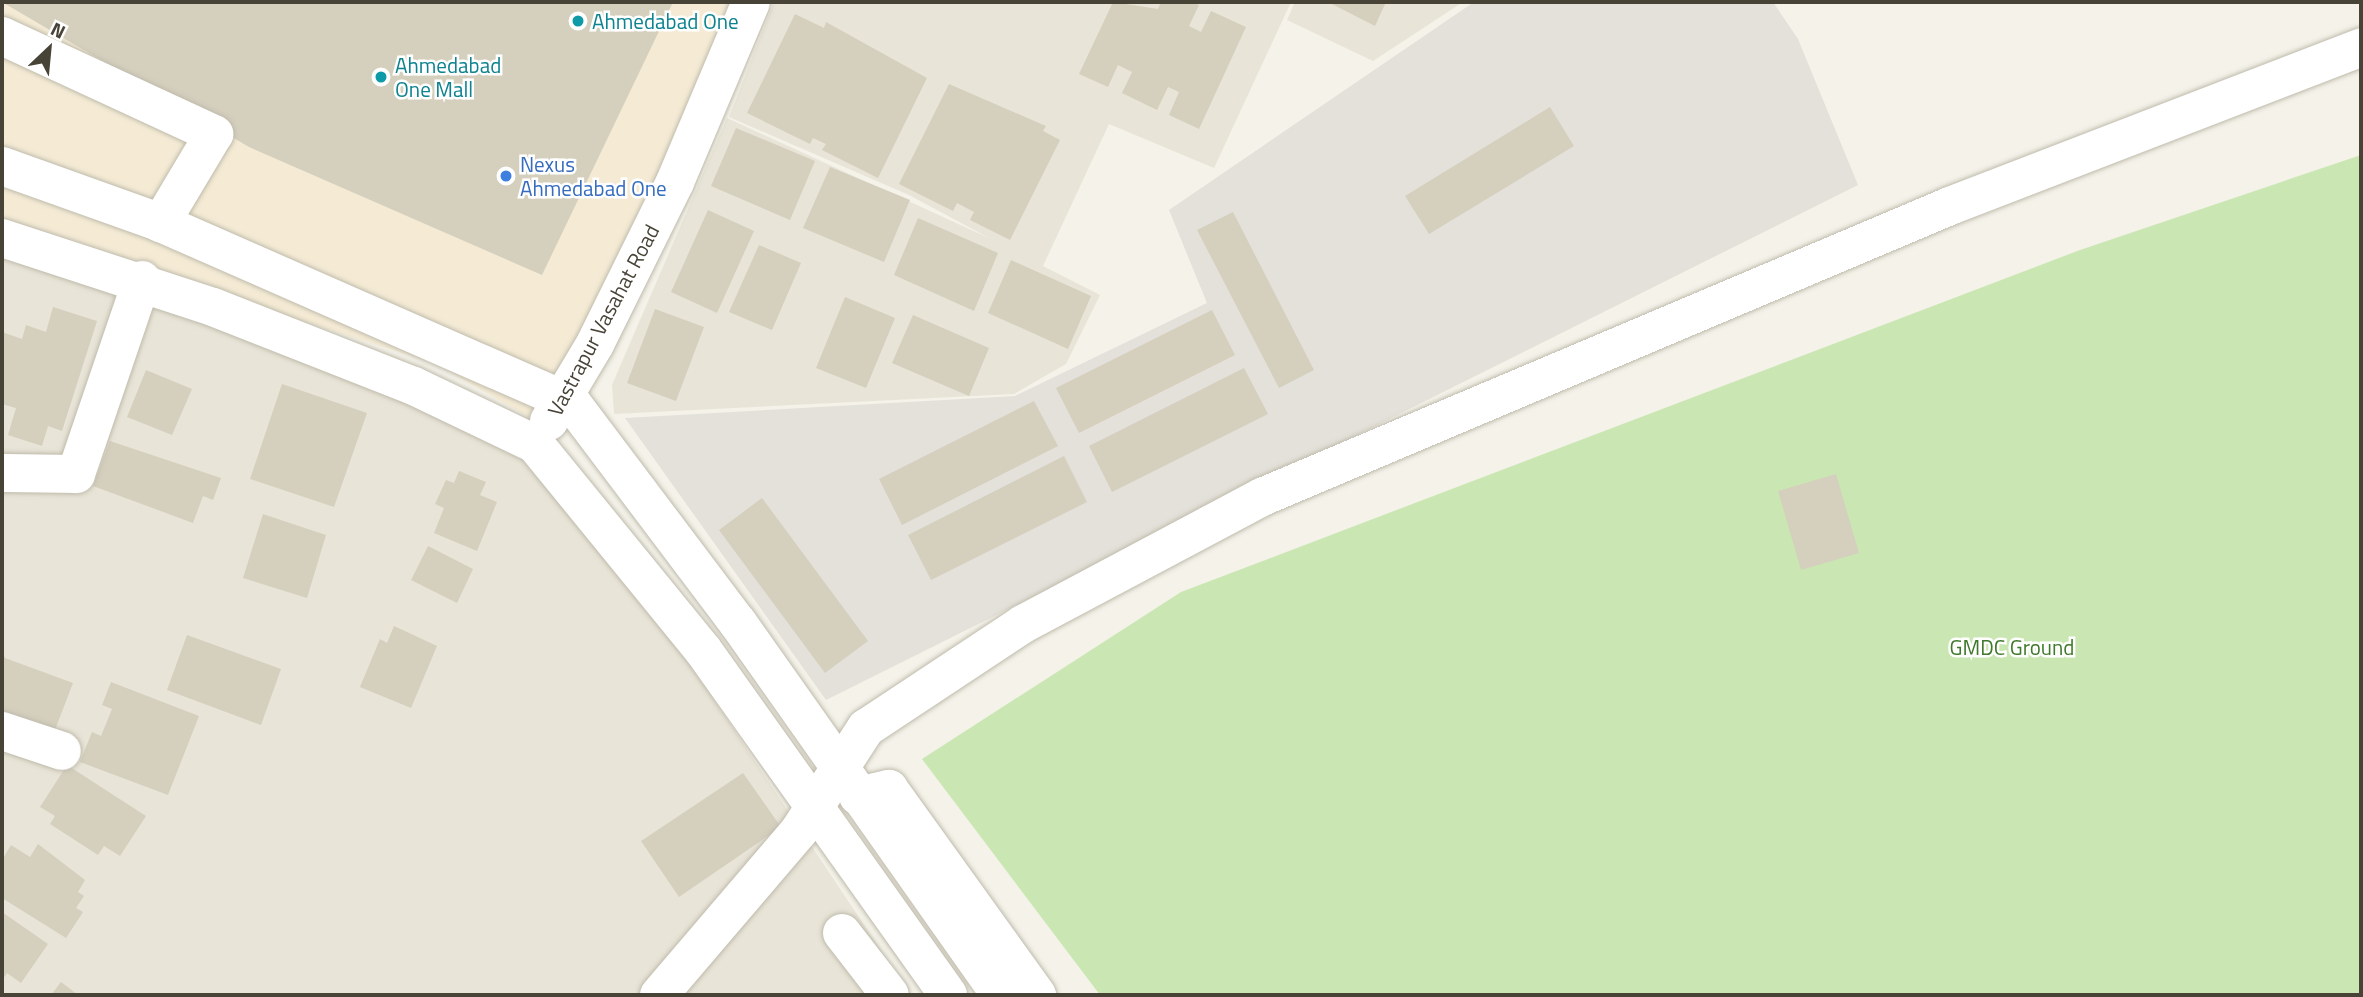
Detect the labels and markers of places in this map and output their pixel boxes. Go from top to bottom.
place label: Ahmedabad One [592,8,739,34]
marker: Ahmedabad One [570,13,586,29]
place label: Ahmedabad One Mall [395,52,501,102]
marker: Ahmedabad One Mall [373,69,389,85]
place label: Nexus Ahmedabad One [520,151,667,201]
marker: Nexus Ahmedabad One [498,168,514,184]

